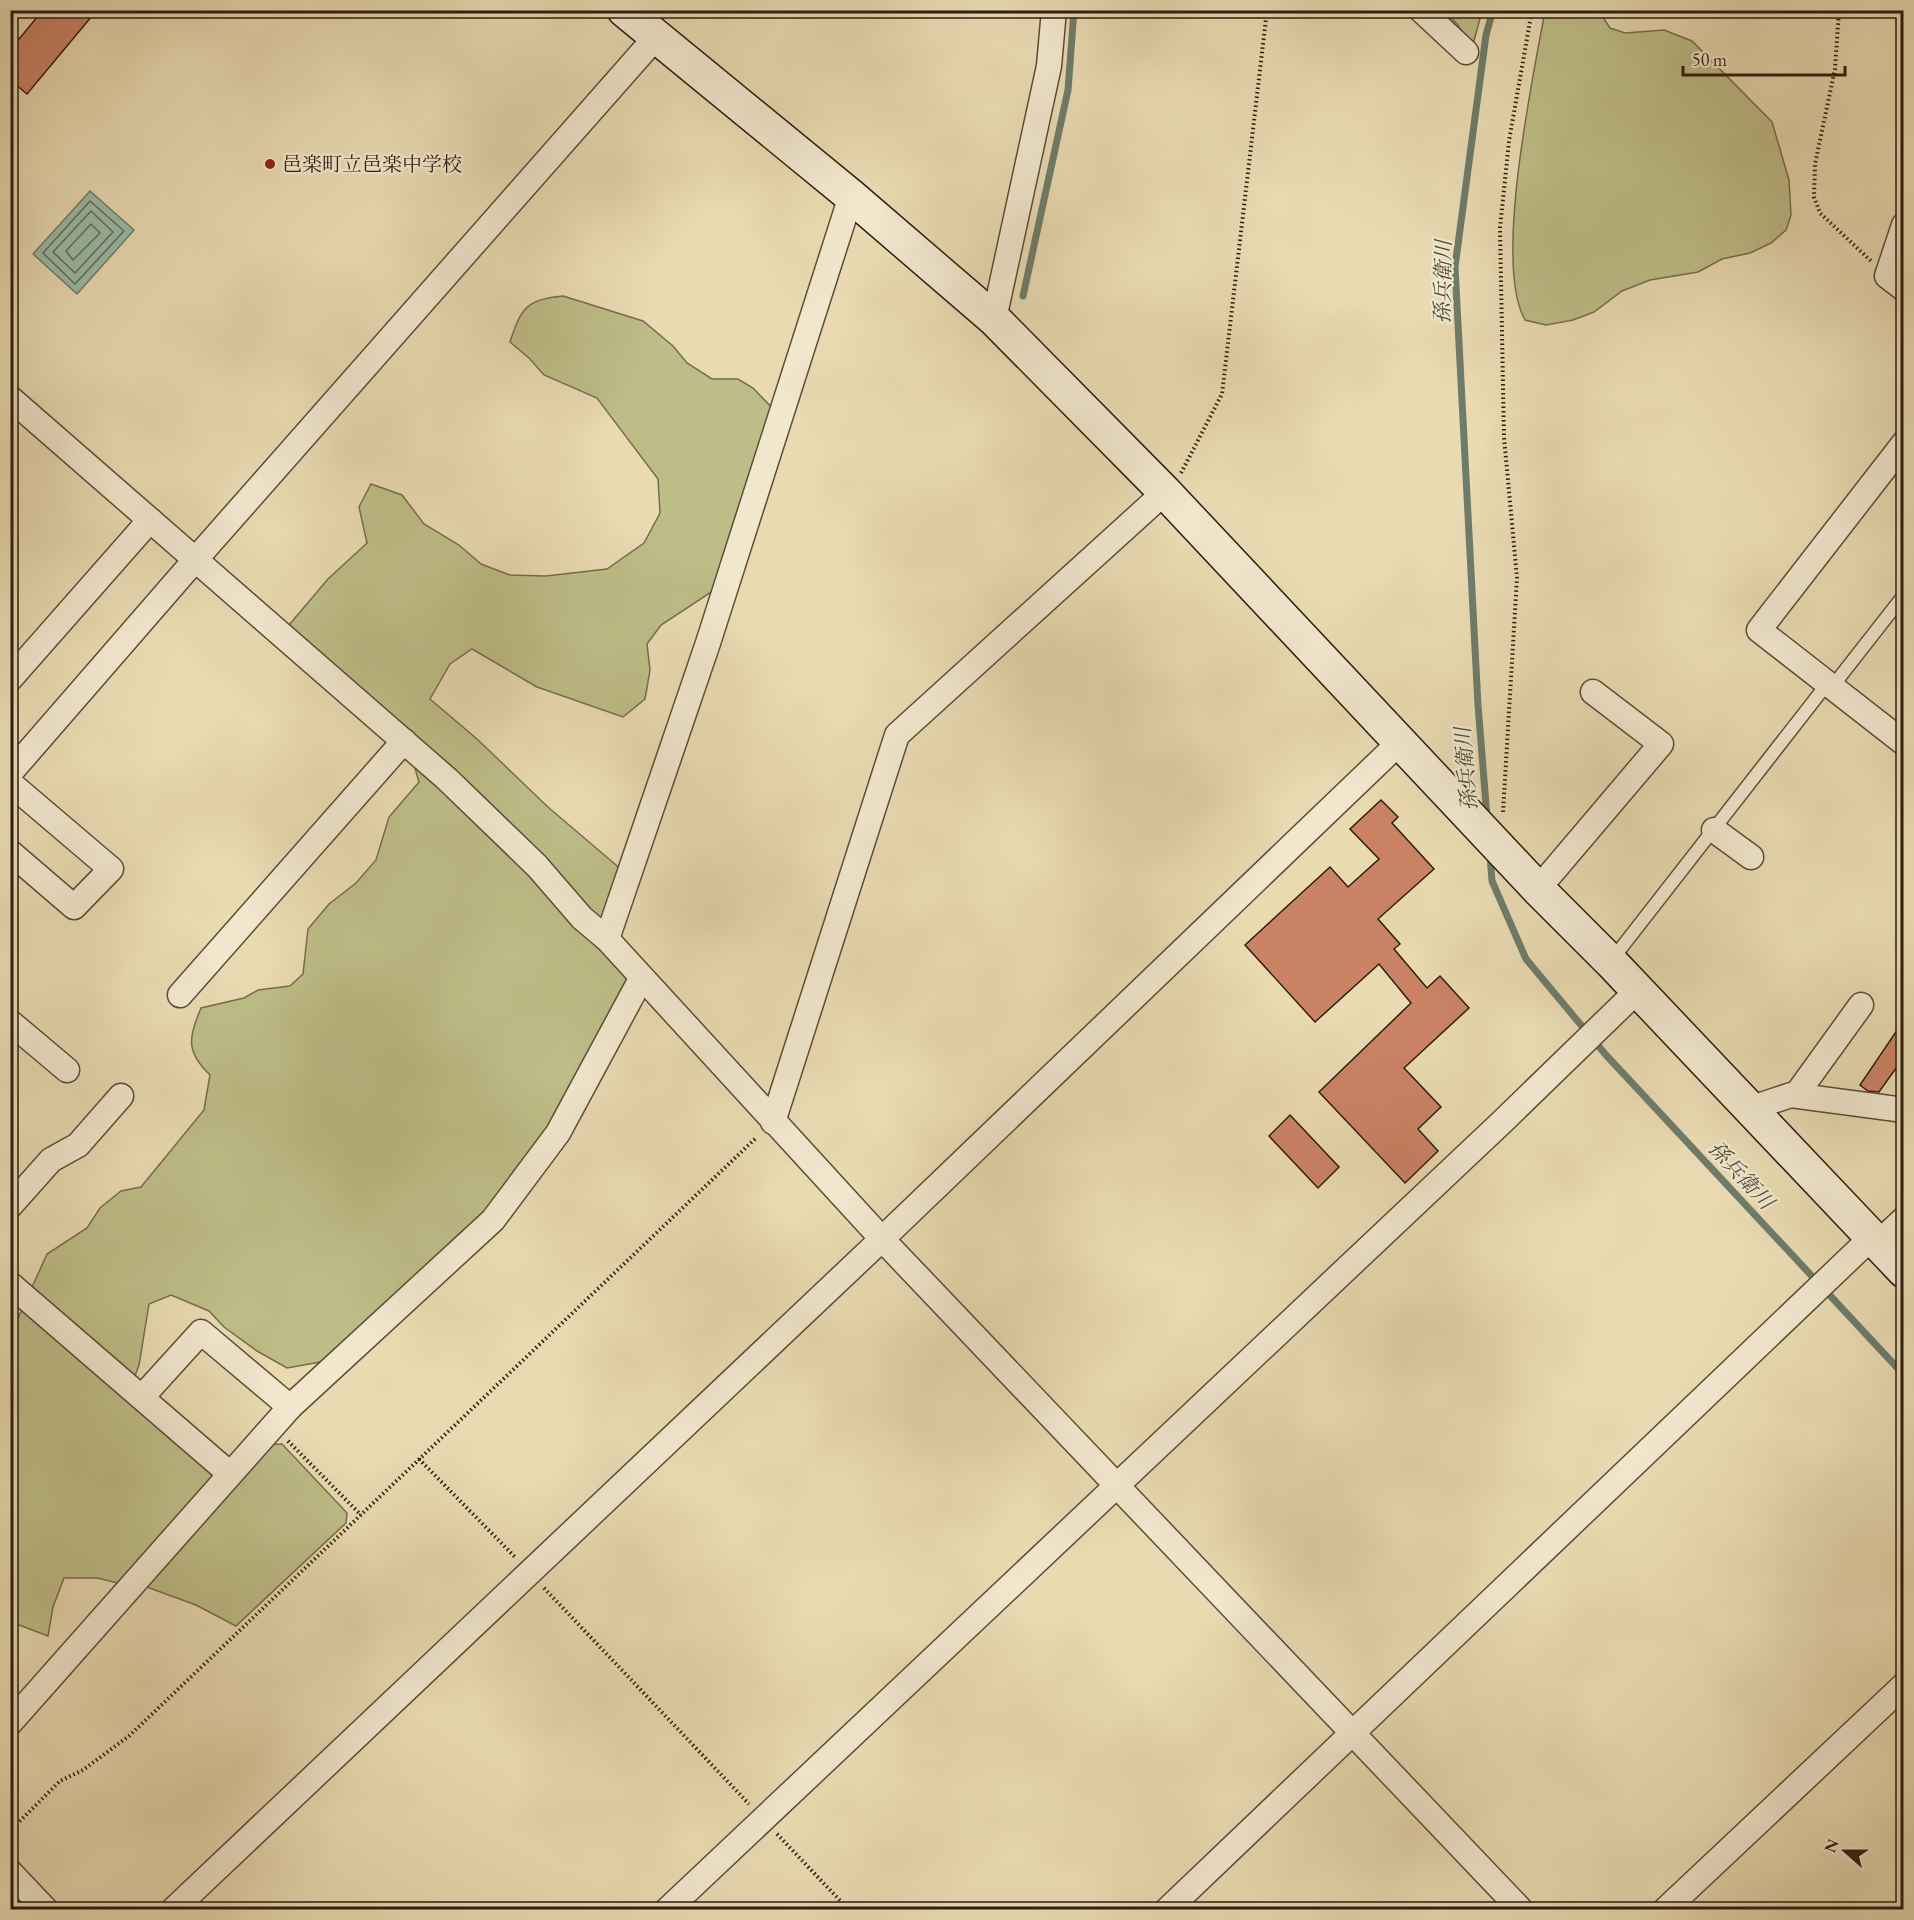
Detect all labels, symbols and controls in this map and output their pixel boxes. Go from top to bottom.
scale bar [1683,39,1845,77]
text: 50 m [1692,48,1727,71]
place label: 邑楽町立邑楽中学校 [282,151,462,177]
marker: 邑楽町立邑楽中学校 [263,157,277,171]
water label: 孫兵衛川 [1428,238,1457,324]
water label: 孫兵衛川 [1448,724,1483,812]
water label: 孫兵衛川 [1703,1135,1781,1216]
north arrow [1815,1821,1875,1881]
text: N [1819,1836,1844,1856]

